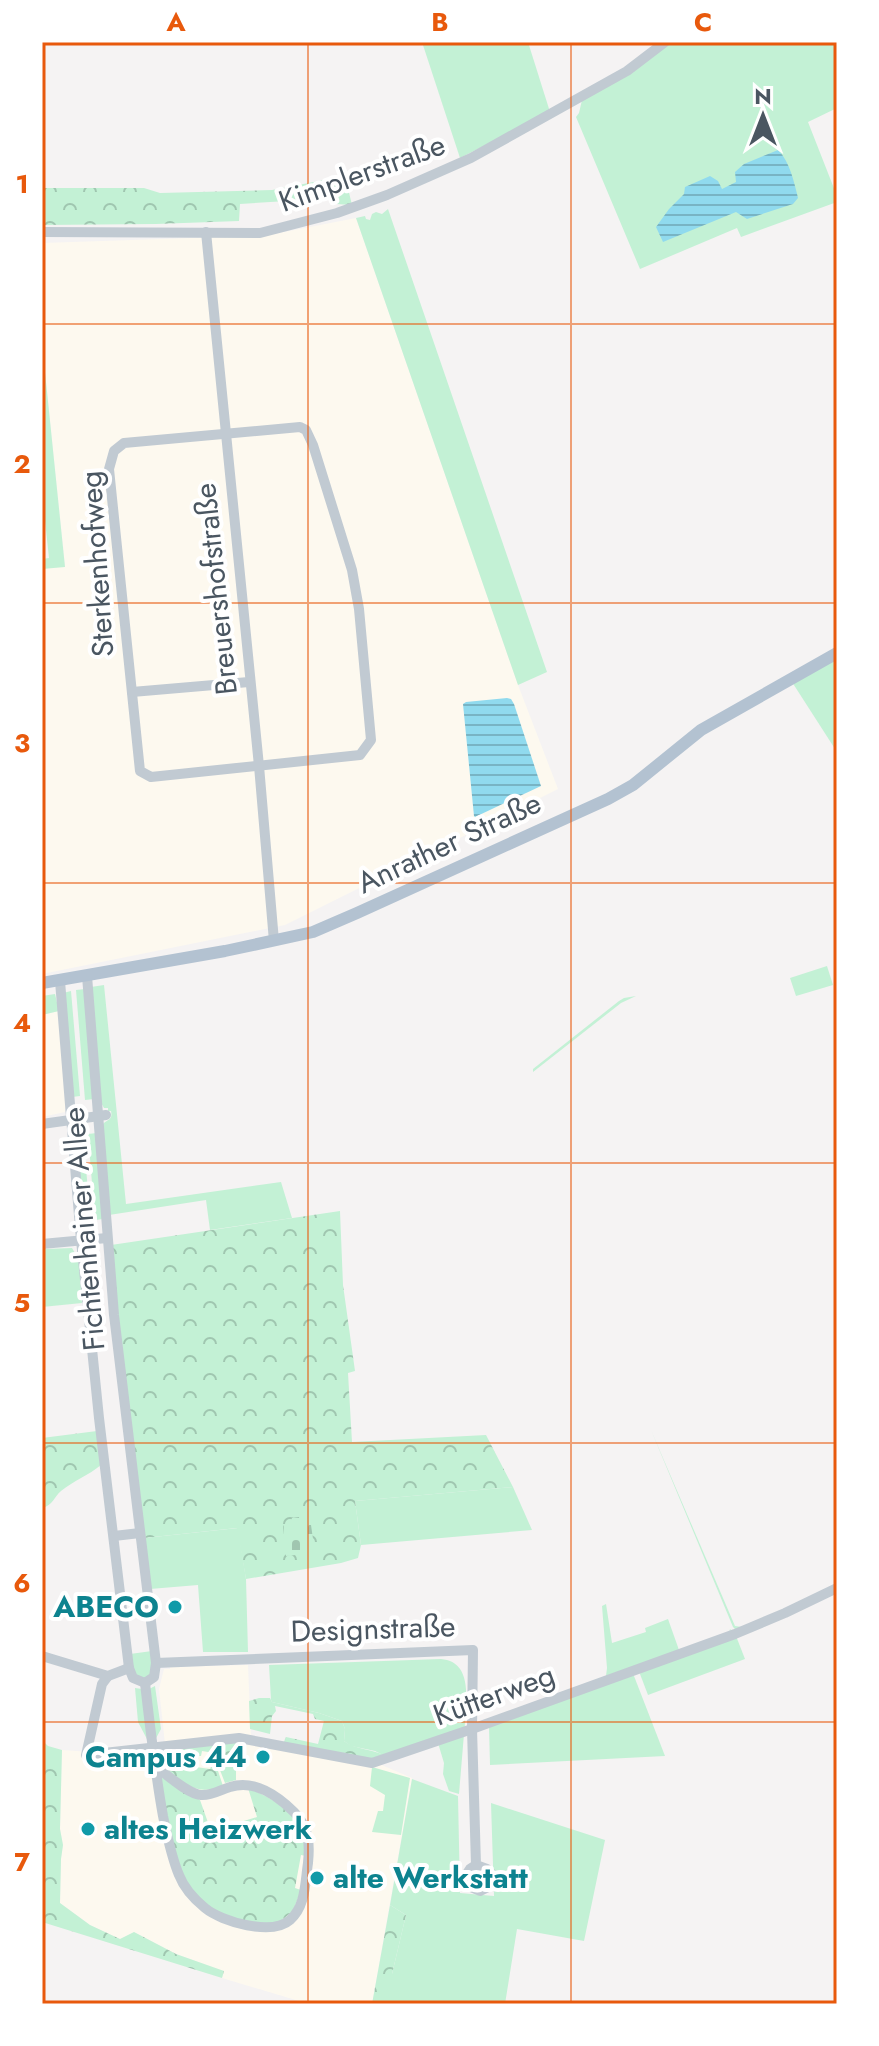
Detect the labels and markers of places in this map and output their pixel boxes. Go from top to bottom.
place label: ABECO [52,1585,159,1628]
marker: ABECO [166,1598,184,1616]
place label: Campus 44 [85,1735,247,1778]
marker: Campus 44 [254,1748,272,1766]
place label: altes Heizwerk [104,1807,313,1850]
marker: altes Heizwerk [79,1820,97,1838]
place label: alte Werkstatt [333,1856,528,1899]
marker: alte Werkstatt [308,1869,326,1887]

